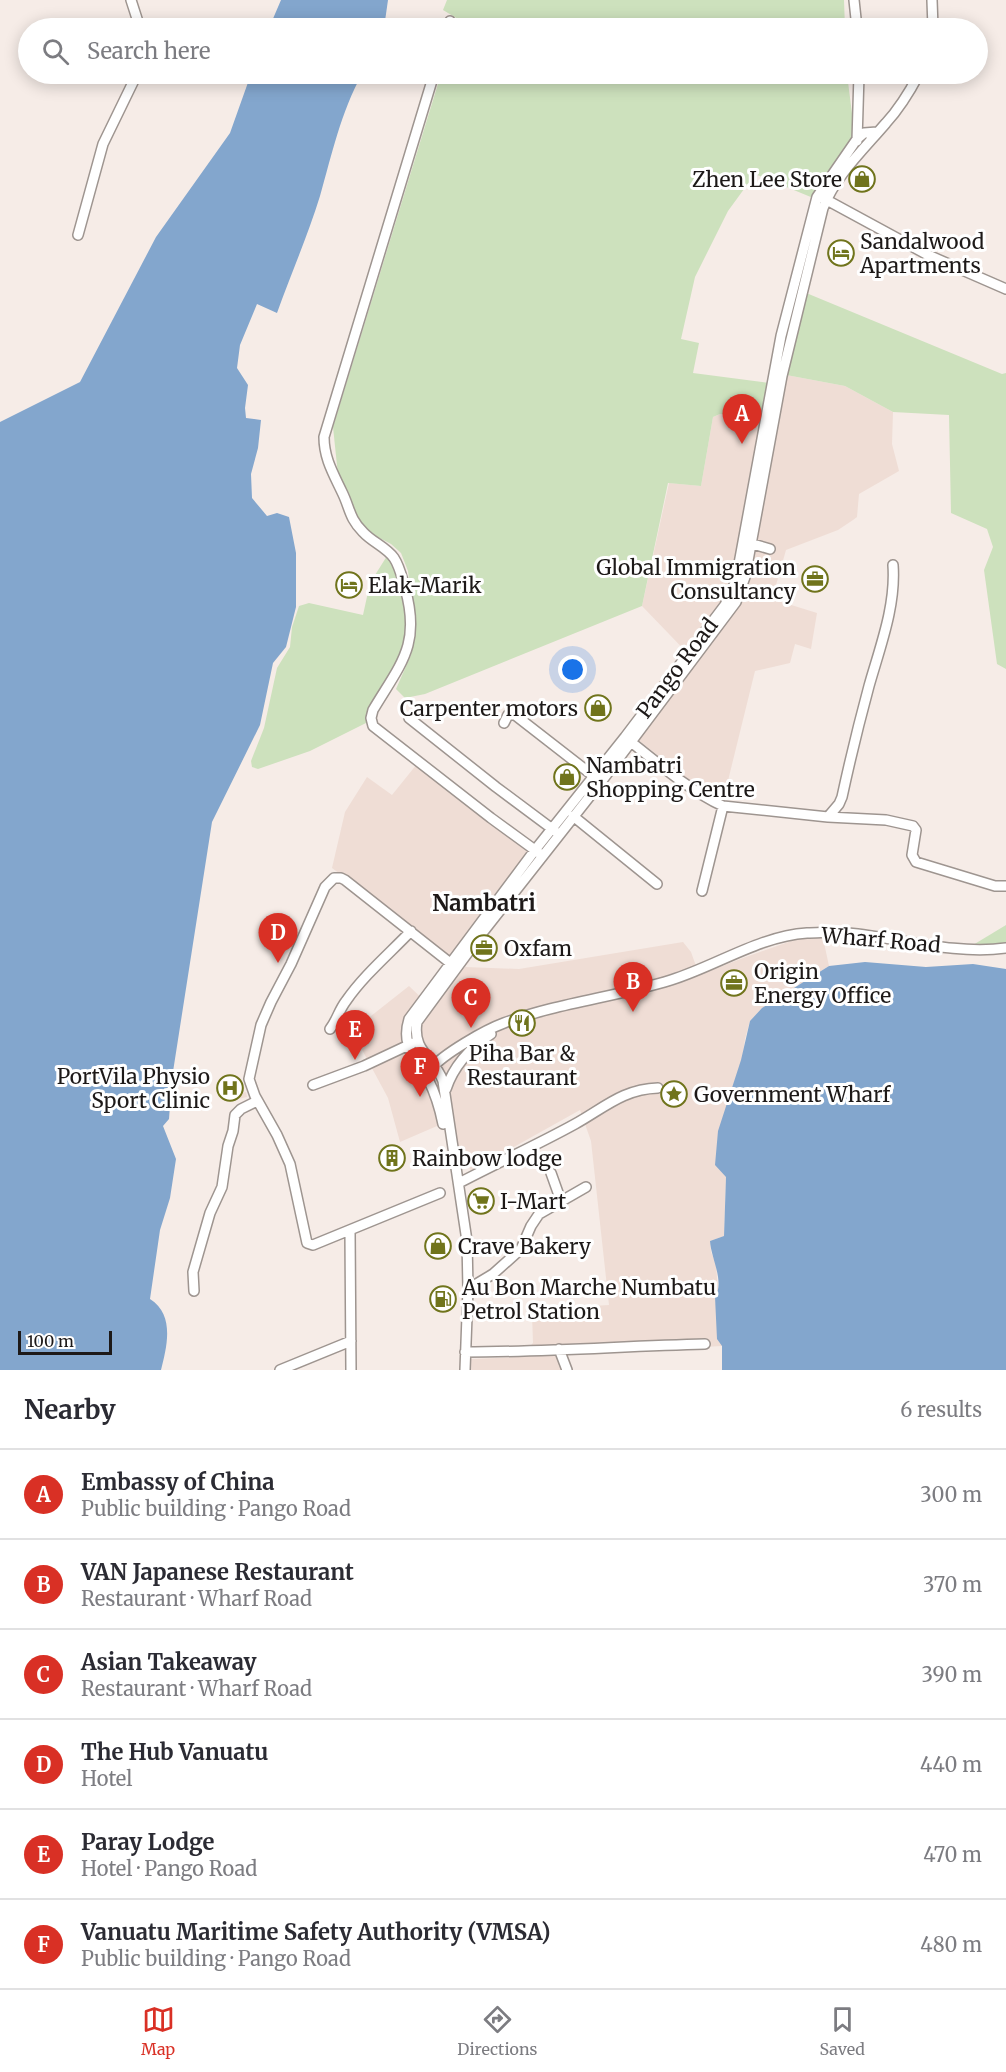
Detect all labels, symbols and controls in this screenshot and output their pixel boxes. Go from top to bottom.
search box [18,18,988,84]
icon: search [39,35,72,68]
text: Search here [87,37,210,65]
shop icon: Zhen Lee Store [847,164,877,194]
place label: Zhen Lee Store [692,166,842,193]
place label: Sandalwood Apartments [859,228,985,279]
hotel icon: Sandalwood Apartments [826,238,856,268]
pin: A [722,394,762,444]
place label: Global Immigration Consultancy [596,554,797,605]
office icon: Global Immigration Consultancy [800,564,830,594]
hotel icon: Elak-Marik [334,570,364,600]
place label: Elak-Marik [368,572,482,599]
street label: Pango Road [630,612,724,724]
your location [558,655,587,684]
shop icon: Carpenter motors [583,693,613,723]
place label: Carpenter motors [400,695,578,722]
place label: Nambatri Shopping Centre [586,752,755,803]
shop icon: Nambatri Shopping Centre [552,762,582,792]
district label: Nambatri [432,889,536,917]
pin: D [258,914,298,963]
street label: Wharf Road [819,921,942,959]
office icon: Oxfam [469,933,499,963]
place label: Oxfam [504,935,572,962]
place label: Origin Energy Office [754,958,891,1009]
pin: B [614,962,652,1012]
office icon: Origin Energy Office [719,968,749,998]
pin: C [452,978,490,1028]
restaurant icon: Piha Bar & Restaurant [507,1008,537,1038]
pin: E [336,1010,374,1060]
place label: Piha Bar & Restaurant [467,1040,577,1091]
pin: F [400,1048,440,1097]
place label: PortVila Physio Sport Clinic [57,1063,210,1114]
hospital icon: PortVila Physio Sport Clinic [215,1073,245,1103]
place icon: Government Wharf [659,1079,689,1109]
place label: Government Wharf [694,1081,891,1108]
building icon: Rainbow lodge [377,1143,407,1173]
place label: Rainbow lodge [412,1145,562,1172]
supermarket icon: I-Mart [466,1186,496,1216]
place label: I-Mart [500,1188,566,1215]
shop icon: Crave Bakery [423,1231,453,1261]
place label: Crave Bakery [458,1233,592,1260]
place label: Au Bon Marche Numbatu Petrol Station [461,1274,716,1325]
fuel station icon: Au Bon Marche Numbatu Petrol Station [428,1284,458,1314]
scale bar [18,1328,112,1356]
text: 100 m [27,1331,74,1351]
text: Nearby [24,1393,116,1426]
text: 6 results [900,1397,982,1422]
text: Embassy of China [81,1468,275,1496]
text: A [36,1482,51,1507]
text: 300 m [920,1482,982,1507]
text: Public building · Pango Road [81,1496,351,1521]
text: VAN Japanese Restaurant [81,1558,354,1586]
text: B [37,1572,50,1597]
text: 370 m [923,1572,982,1597]
text: Restaurant · Wharf Road [81,1586,312,1611]
text: Asian Takeaway [81,1648,257,1676]
text: C [37,1662,50,1687]
text: 390 m [922,1662,982,1687]
text: Restaurant · Wharf Road [81,1676,312,1701]
text: The Hub Vanuatu [81,1738,268,1766]
text: D [36,1752,51,1777]
text: 440 m [920,1752,982,1777]
text: Hotel [81,1766,132,1791]
text: Paray Lodge [81,1828,215,1856]
text: E [37,1842,50,1867]
text: 470 m [923,1842,982,1867]
text: Hotel · Pango Road [81,1856,257,1881]
text: Vanuatu Maritime Safety Authority (VMSA) [81,1918,550,1946]
text: F [37,1932,50,1957]
text: 480 m [920,1932,982,1957]
text: Public building · Pango Road [81,1946,351,1971]
tab: Map [141,2003,175,2059]
tab: Directions [457,2003,537,2059]
tab: Saved [820,2003,865,2059]

